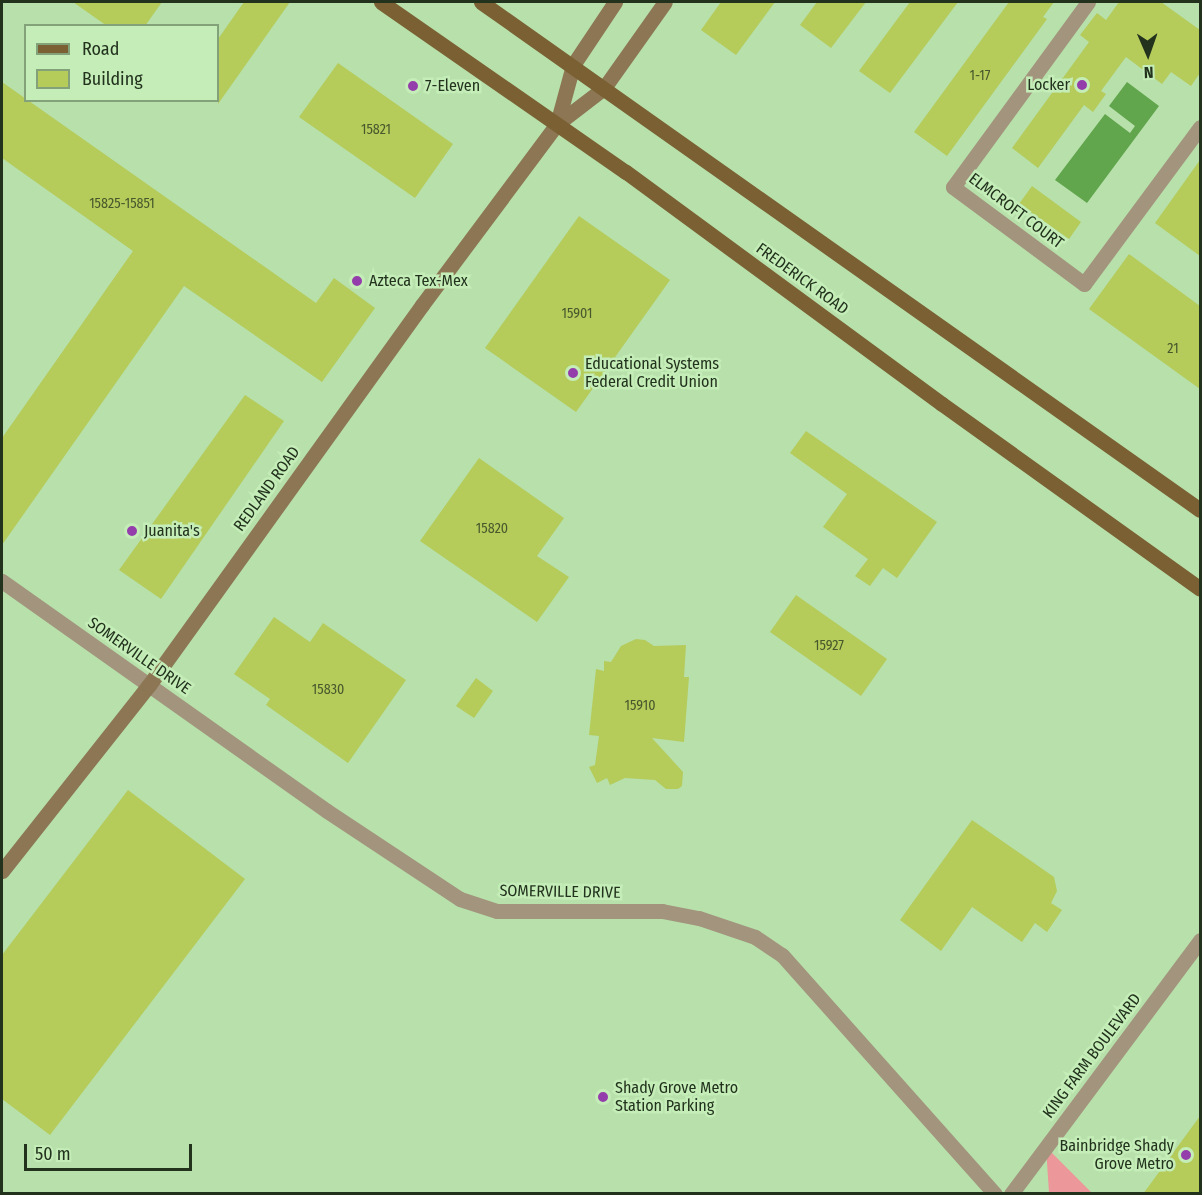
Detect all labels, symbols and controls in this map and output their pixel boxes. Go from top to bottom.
legend [24,24,219,102]
north arrow [1118,24,1178,84]
text: Road [82,38,119,60]
text: N [1144,63,1154,82]
text: Building [82,68,143,90]
house number: 1-17 [970,68,990,84]
place label: Locker [1027,75,1070,95]
place label: 7-Eleven [425,76,480,96]
marker: Locker [1075,78,1089,92]
marker: 7-Eleven [406,79,420,93]
house number: 15821 [361,122,391,138]
street label: ELMCROFT COURT [965,169,1067,253]
house number: 15825-15851 [89,196,155,212]
street label: FREDERICK ROAD [752,239,852,319]
place label: Azteca Tex-Mex [369,271,468,291]
marker: Azteca Tex-Mex [350,274,364,288]
house number: 15901 [562,306,592,322]
house number: 21 [1167,341,1179,357]
place label: Educational Systems Federal Credit Union [585,354,719,392]
marker: Educational Systems Federal Credit Union [566,366,580,380]
street label: REDLAND ROAD [230,443,304,535]
place label: Juanita's [144,521,200,541]
house number: 15820 [476,521,508,537]
marker: Juanita's [125,524,139,538]
street label: SOMERVILLE DRIVE [84,613,194,699]
house number: 15927 [814,638,844,654]
house number: 15830 [312,682,344,698]
house number: 15910 [625,698,655,714]
street label: SOMERVILLE DRIVE [499,881,621,903]
street label: KING FARM BOULEVARD [1039,990,1145,1122]
place label: Shady Grove Metro Station Parking [615,1078,738,1116]
marker: Shady Grove Metro Station Parking [596,1090,610,1104]
scale bar [27,1132,195,1170]
place label: Bainbridge Shady Grove Metro [1059,1136,1174,1174]
text: 50 m [35,1143,71,1165]
marker: Bainbridge Shady Grove Metro [1179,1148,1193,1162]

